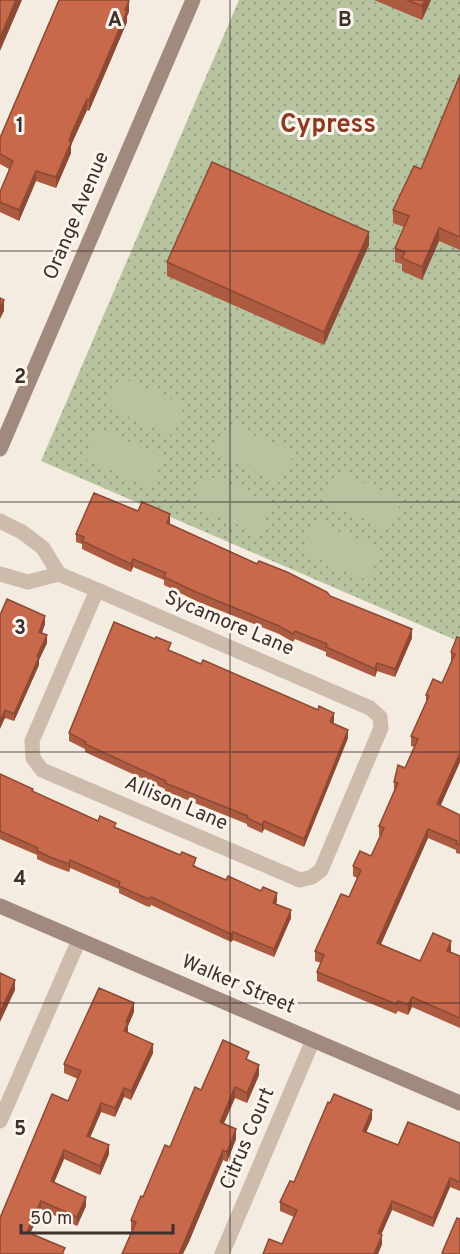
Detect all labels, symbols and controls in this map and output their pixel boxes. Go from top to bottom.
text: A [108,8,122,34]
text: B [338,8,352,34]
district label: Cypress [280,109,376,142]
text: 1 [16,114,24,140]
street label: Orange Avenue [38,148,116,284]
text: 2 [14,365,26,391]
street label: Sycamore Lane [160,585,298,663]
text: 3 [14,616,26,642]
street label: Allison Lane [120,771,232,837]
text: 4 [14,867,26,893]
street label: Walker Street [177,949,299,1021]
street label: Citrus Court [215,1084,281,1194]
text: 5 [14,1117,26,1143]
scale bar [21,1197,172,1235]
text: 50 m [30,1208,72,1231]

